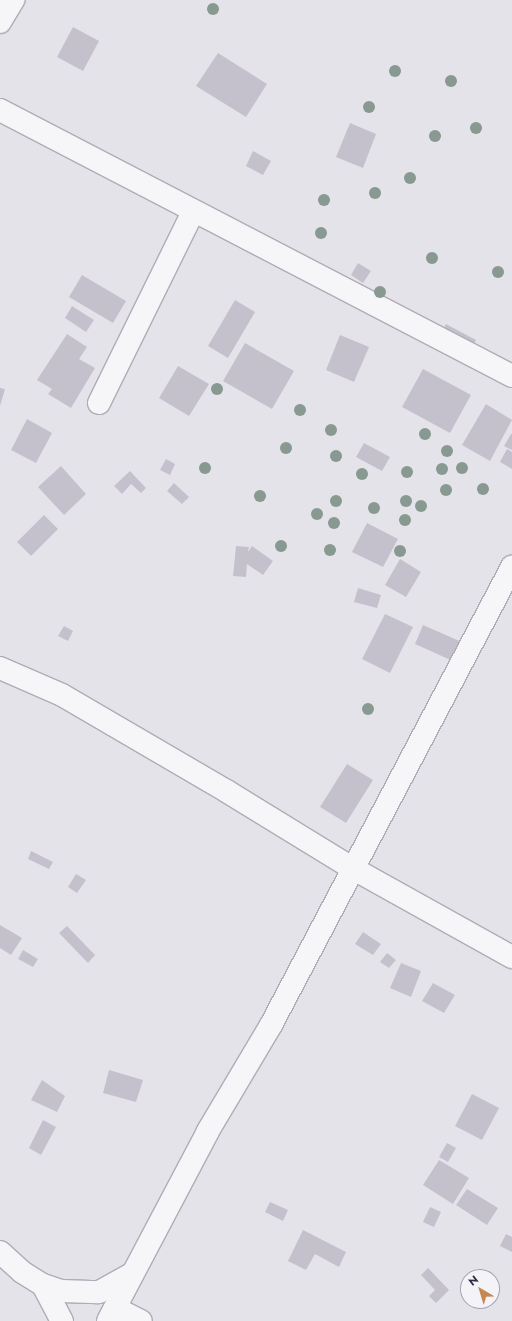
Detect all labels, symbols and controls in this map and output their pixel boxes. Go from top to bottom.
north arrow [460,1269,500,1309]
text: N [465,1271,482,1289]

